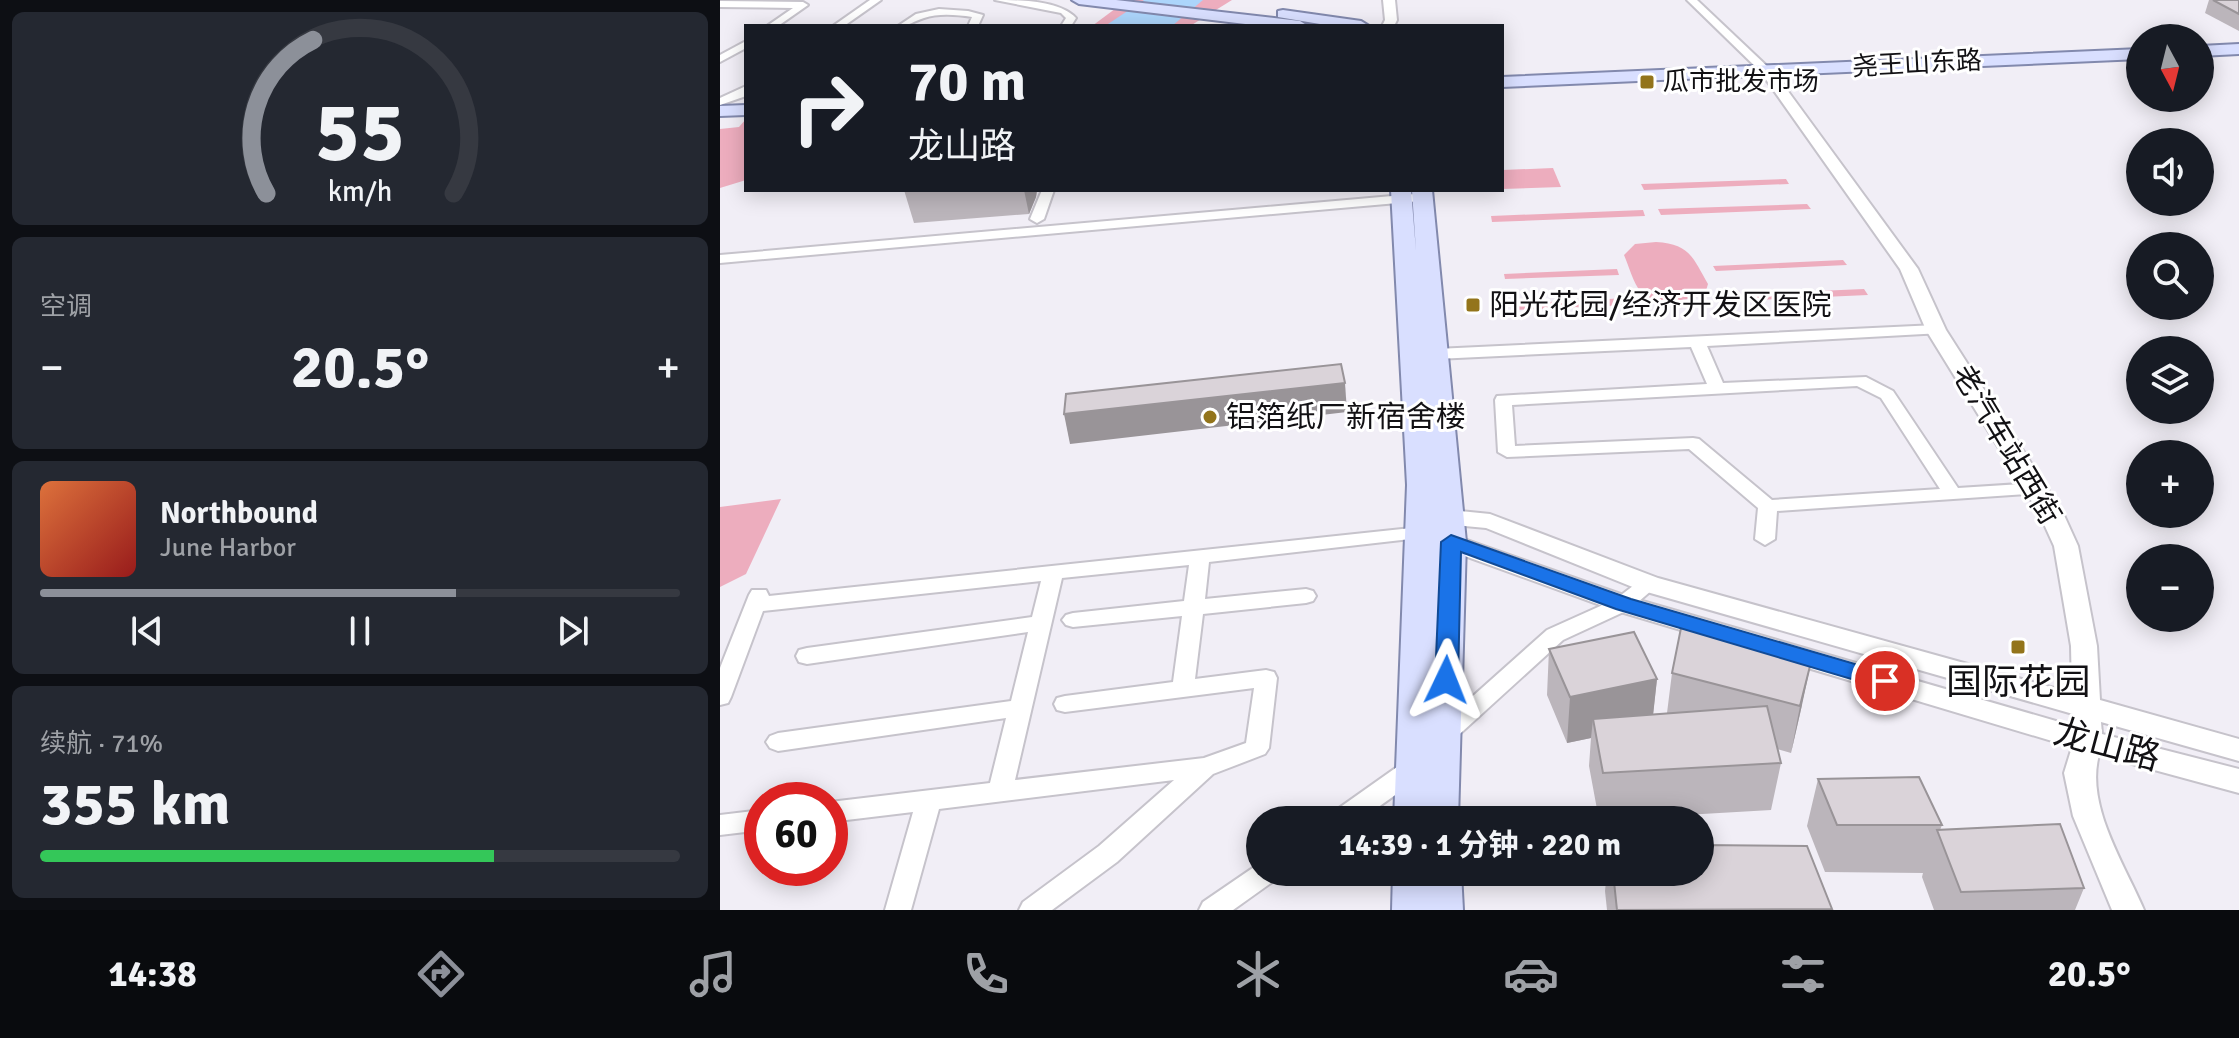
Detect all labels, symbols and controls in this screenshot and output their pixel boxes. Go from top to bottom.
north arrow [2126,24,2214,112]
map controls [2126,24,2214,632]
street label: 尧王山东路 [1851,45,1983,83]
text: 70 m [908,47,1026,116]
icon: right [776,56,880,160]
place label: 瓜市批发市场 [1663,66,1819,98]
marker: 瓜市批发市场 [1638,73,1656,91]
text: 55 [315,82,405,184]
text: 龙山路 [908,124,1016,169]
button: sound [2126,128,2214,216]
text: km/h [328,174,392,209]
button: search [2126,232,2214,320]
place label: 阳光花园/经济开发区医院 [1489,287,1832,324]
text: 空调 [40,291,92,323]
marker: 阳光花园/经济开发区医院 [1464,296,1482,314]
text: 20.5° [291,331,429,405]
button: layers [2126,336,2214,424]
text: − [40,341,64,395]
text: + [656,341,680,395]
street label: 老汽车站西街 [1944,358,2068,532]
place label: 铝箔纸厂新宿舍楼 [1226,399,1466,436]
marker: 铝箔纸厂新宿舍楼 [1201,408,1219,426]
button: + [2126,440,2214,528]
text: Northbound [160,495,318,532]
text: June Harbor [160,532,296,564]
button: − [2126,544,2214,632]
icon: previous [125,609,169,653]
icon: pause [338,609,382,653]
icon: next [551,609,595,653]
position arrow [1404,638,1488,722]
marker: 国际花园 [2009,638,2027,656]
pin [1851,647,1919,715]
icon: arrive [1863,659,1907,703]
place label: 国际花园 [1946,660,2090,705]
street label: 龙山路 [2049,709,2165,781]
text: 续航 · 71% [40,728,163,760]
text: 355 km [40,768,230,842]
speed limit sign: 60 [744,782,848,886]
text: 14:39 · 1 分钟 · 220 m [1339,827,1621,864]
icon: directions [413,946,469,1002]
icon: music [685,946,741,1002]
icon: phone [958,946,1014,1002]
icon: climate [1230,946,1286,1002]
icon: car [1503,946,1559,1002]
icon: filters [1775,946,1831,1002]
text: 14:38 [108,952,197,997]
text: 20.5° [2048,952,2131,997]

